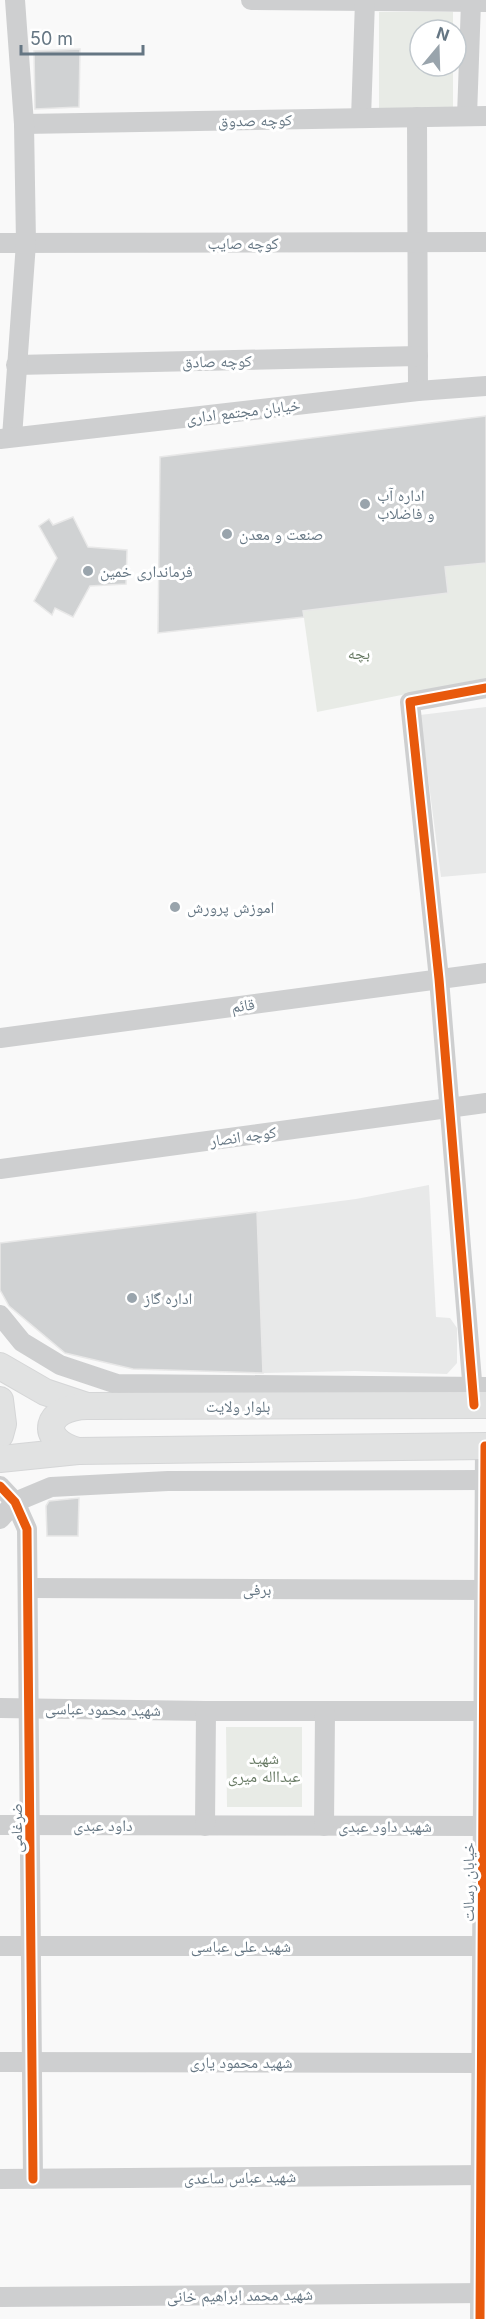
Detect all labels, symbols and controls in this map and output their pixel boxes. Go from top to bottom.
scale bar [21,18,142,56]
north arrow [408,18,468,78]
text: N [434,22,452,45]
text: 50 m [30,28,73,49]
street label: کوچه صدوق [218,109,293,132]
street label: کوچه صایب [207,233,279,253]
street label: کوچه صادق [182,350,252,373]
street label: خیابان مجتمع اداری [185,394,301,429]
place label: اداره آب و فاضلاب [377,485,434,523]
marker: اداره آب و فاضلاب [358,497,372,511]
place label: صنعت و معدن [239,524,323,545]
marker: صنعت و معدن [220,527,234,541]
place label: فرمانداری خمین [100,561,193,582]
marker: فرمانداری خمین [81,564,95,578]
park label: بچه [348,643,370,663]
place label: اموزش پرورش [187,897,274,918]
marker: اموزش پرورش [168,900,182,914]
street label: قائم [230,993,256,1018]
street label: کوچه انصار [207,1121,278,1151]
place label: اداره گاز [143,1288,192,1308]
marker: اداره گاز [125,1291,139,1305]
street label: بلوار ولایت [206,1396,270,1416]
street label: برفی [243,1579,271,1600]
street label: شهید محمود عباسی [45,1698,161,1721]
park label: شهید عبدااله میری [228,1748,300,1787]
street label: ضرغامی [6,1803,27,1853]
street label: داود عبدی [73,1815,133,1836]
street label: شهید داود عبدی [338,1816,432,1837]
street label: خیابان رسالت [458,1842,479,1922]
street label: شهید علی عباسی [191,1936,291,1957]
street label: شهید محمود یاری [189,2052,293,2073]
street label: شهید عباس ساعدی [184,2166,296,2189]
street label: شهید محمد ابراهیم خانی [167,2284,313,2307]

